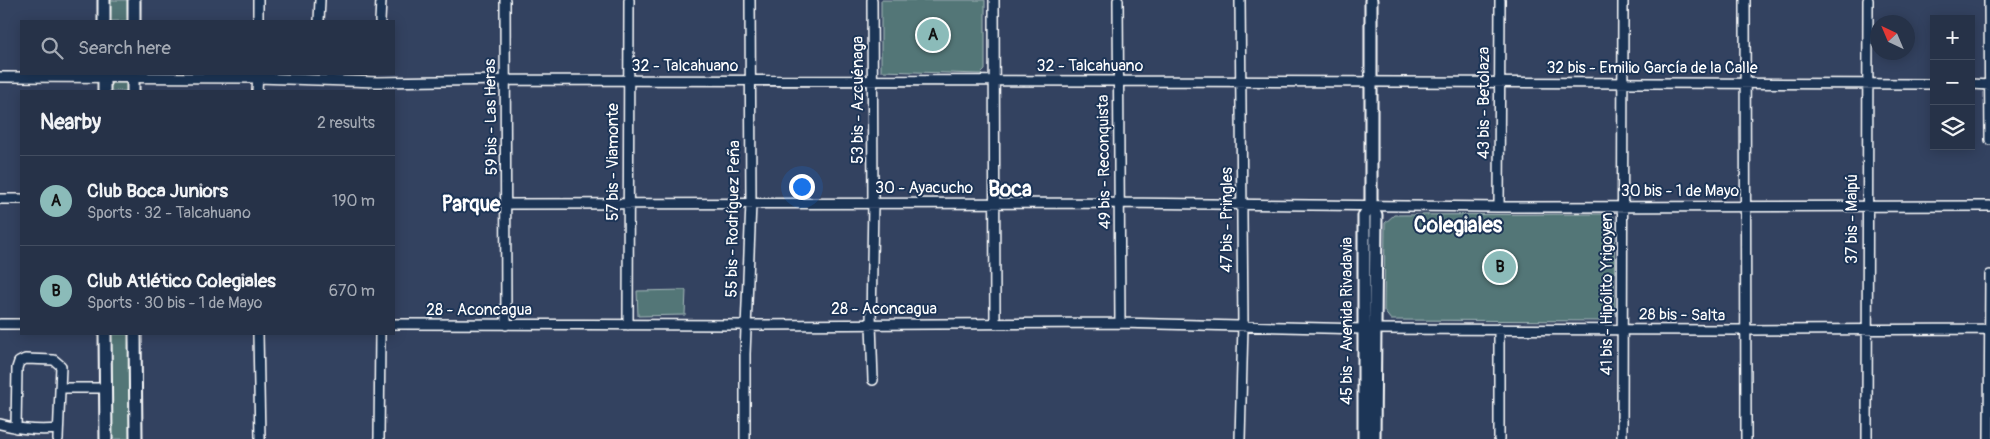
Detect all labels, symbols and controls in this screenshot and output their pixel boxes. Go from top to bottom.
north arrow [1870,15,1915,60]
map controls [1930,15,1975,150]
button: + [1930,15,1975,60]
pin: A [917,16,949,54]
search box [20,20,395,75]
icon: search [38,34,66,62]
text: Search here [78,36,171,60]
street label: 53 bis - Azcuénaga [848,36,868,164]
street label: 43 bis - Betolaza [1474,47,1494,159]
street label: 32 - Talcahuano [632,56,739,76]
street label: 32 - Talcahuano [1037,56,1144,76]
street label: 59 bis - Las Heras [480,58,502,176]
street label: 32 bis - Emilio García de la Calle [1546,58,1758,78]
button: − [1930,60,1975,105]
street label: 49 bis - Reconquista [1093,94,1115,230]
street label: 57 bis - Viamonte [603,103,623,221]
button: layers [1930,105,1975,150]
text: Nearby [40,109,101,136]
text: 2 results [317,113,375,133]
street label: 55 bis - Rodríguez Peña [722,140,744,298]
street label: 47 bis - Pringles [1217,167,1237,273]
your location [789,174,815,200]
street label: 37 bis - Maipú [1842,174,1862,264]
district label: Boca [988,176,1032,203]
street label: 30 - Ayacucho [875,178,973,198]
text: Club Boca Juniors [87,179,228,203]
street label: 30 bis - 1 de Mayo [1621,181,1740,201]
text: A [51,191,61,211]
text: 190 m [332,191,375,211]
district label: Parque [442,191,501,218]
text: Sports · 32 - Talcahuano [87,203,251,223]
district label: Colegiales [1414,212,1503,239]
street label: 41 bis - Hipólito Yrigoyen [1597,213,1617,375]
street label: 45 bis - Avenida Rivadavia [1337,237,1357,405]
pin: B [1484,248,1516,286]
text: Club Atlético Colegiales [87,269,276,293]
text: B [51,281,61,301]
text: 670 m [329,281,375,301]
text: Sports · 30 bis - 1 de Mayo [87,293,262,313]
street label: 28 - Aconcagua [831,299,937,319]
street label: 28 - Aconcagua [426,300,532,320]
street label: 28 bis - Salta [1639,304,1725,326]

